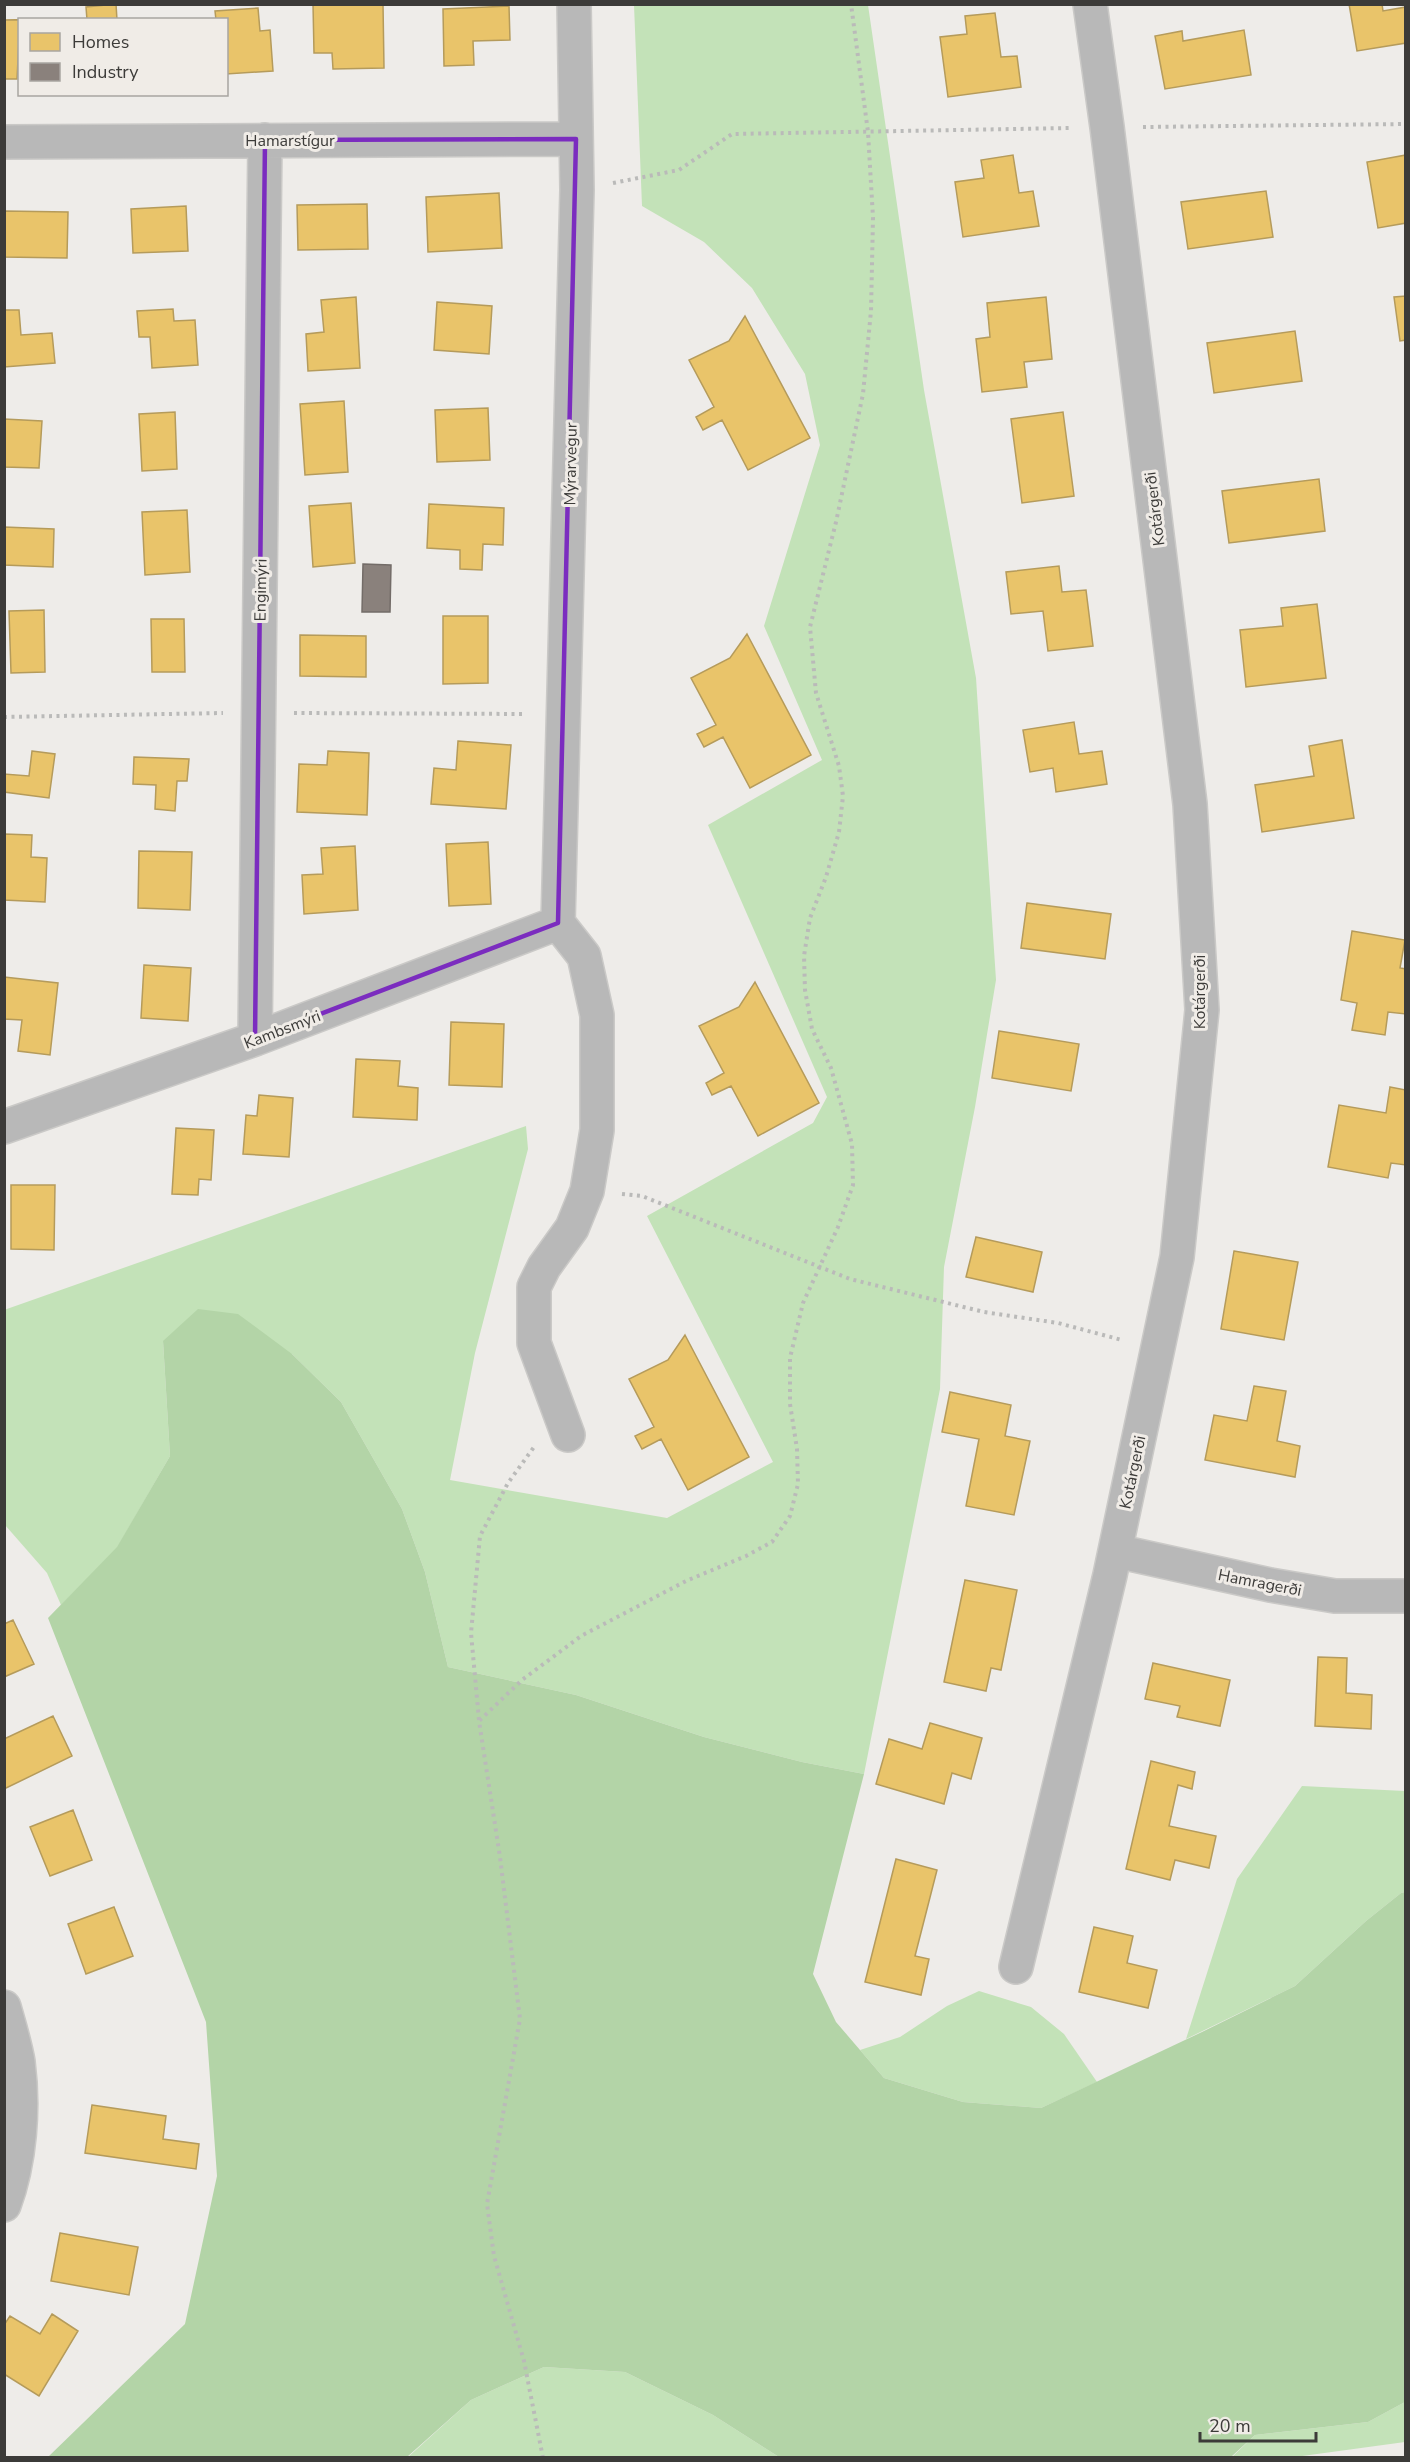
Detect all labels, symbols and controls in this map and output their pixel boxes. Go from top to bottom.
legend [18,18,228,96]
text: Homes [72,30,129,54]
text: Industry [72,60,139,84]
street label: Hamarstígur [245,130,335,152]
street label: Mýrarvegur [559,422,583,506]
street label: Kotárgerði [1140,471,1170,547]
street label: Engimýri [249,558,273,622]
street label: Kotárgerði [1189,955,1211,1029]
street label: Kambsmýri [241,1005,324,1055]
street label: Kotárgerði [1114,1433,1151,1511]
street label: Hamragerði [1216,1564,1303,1602]
scale bar [1200,2405,1316,2443]
text: 20 m [1209,2414,1251,2438]

